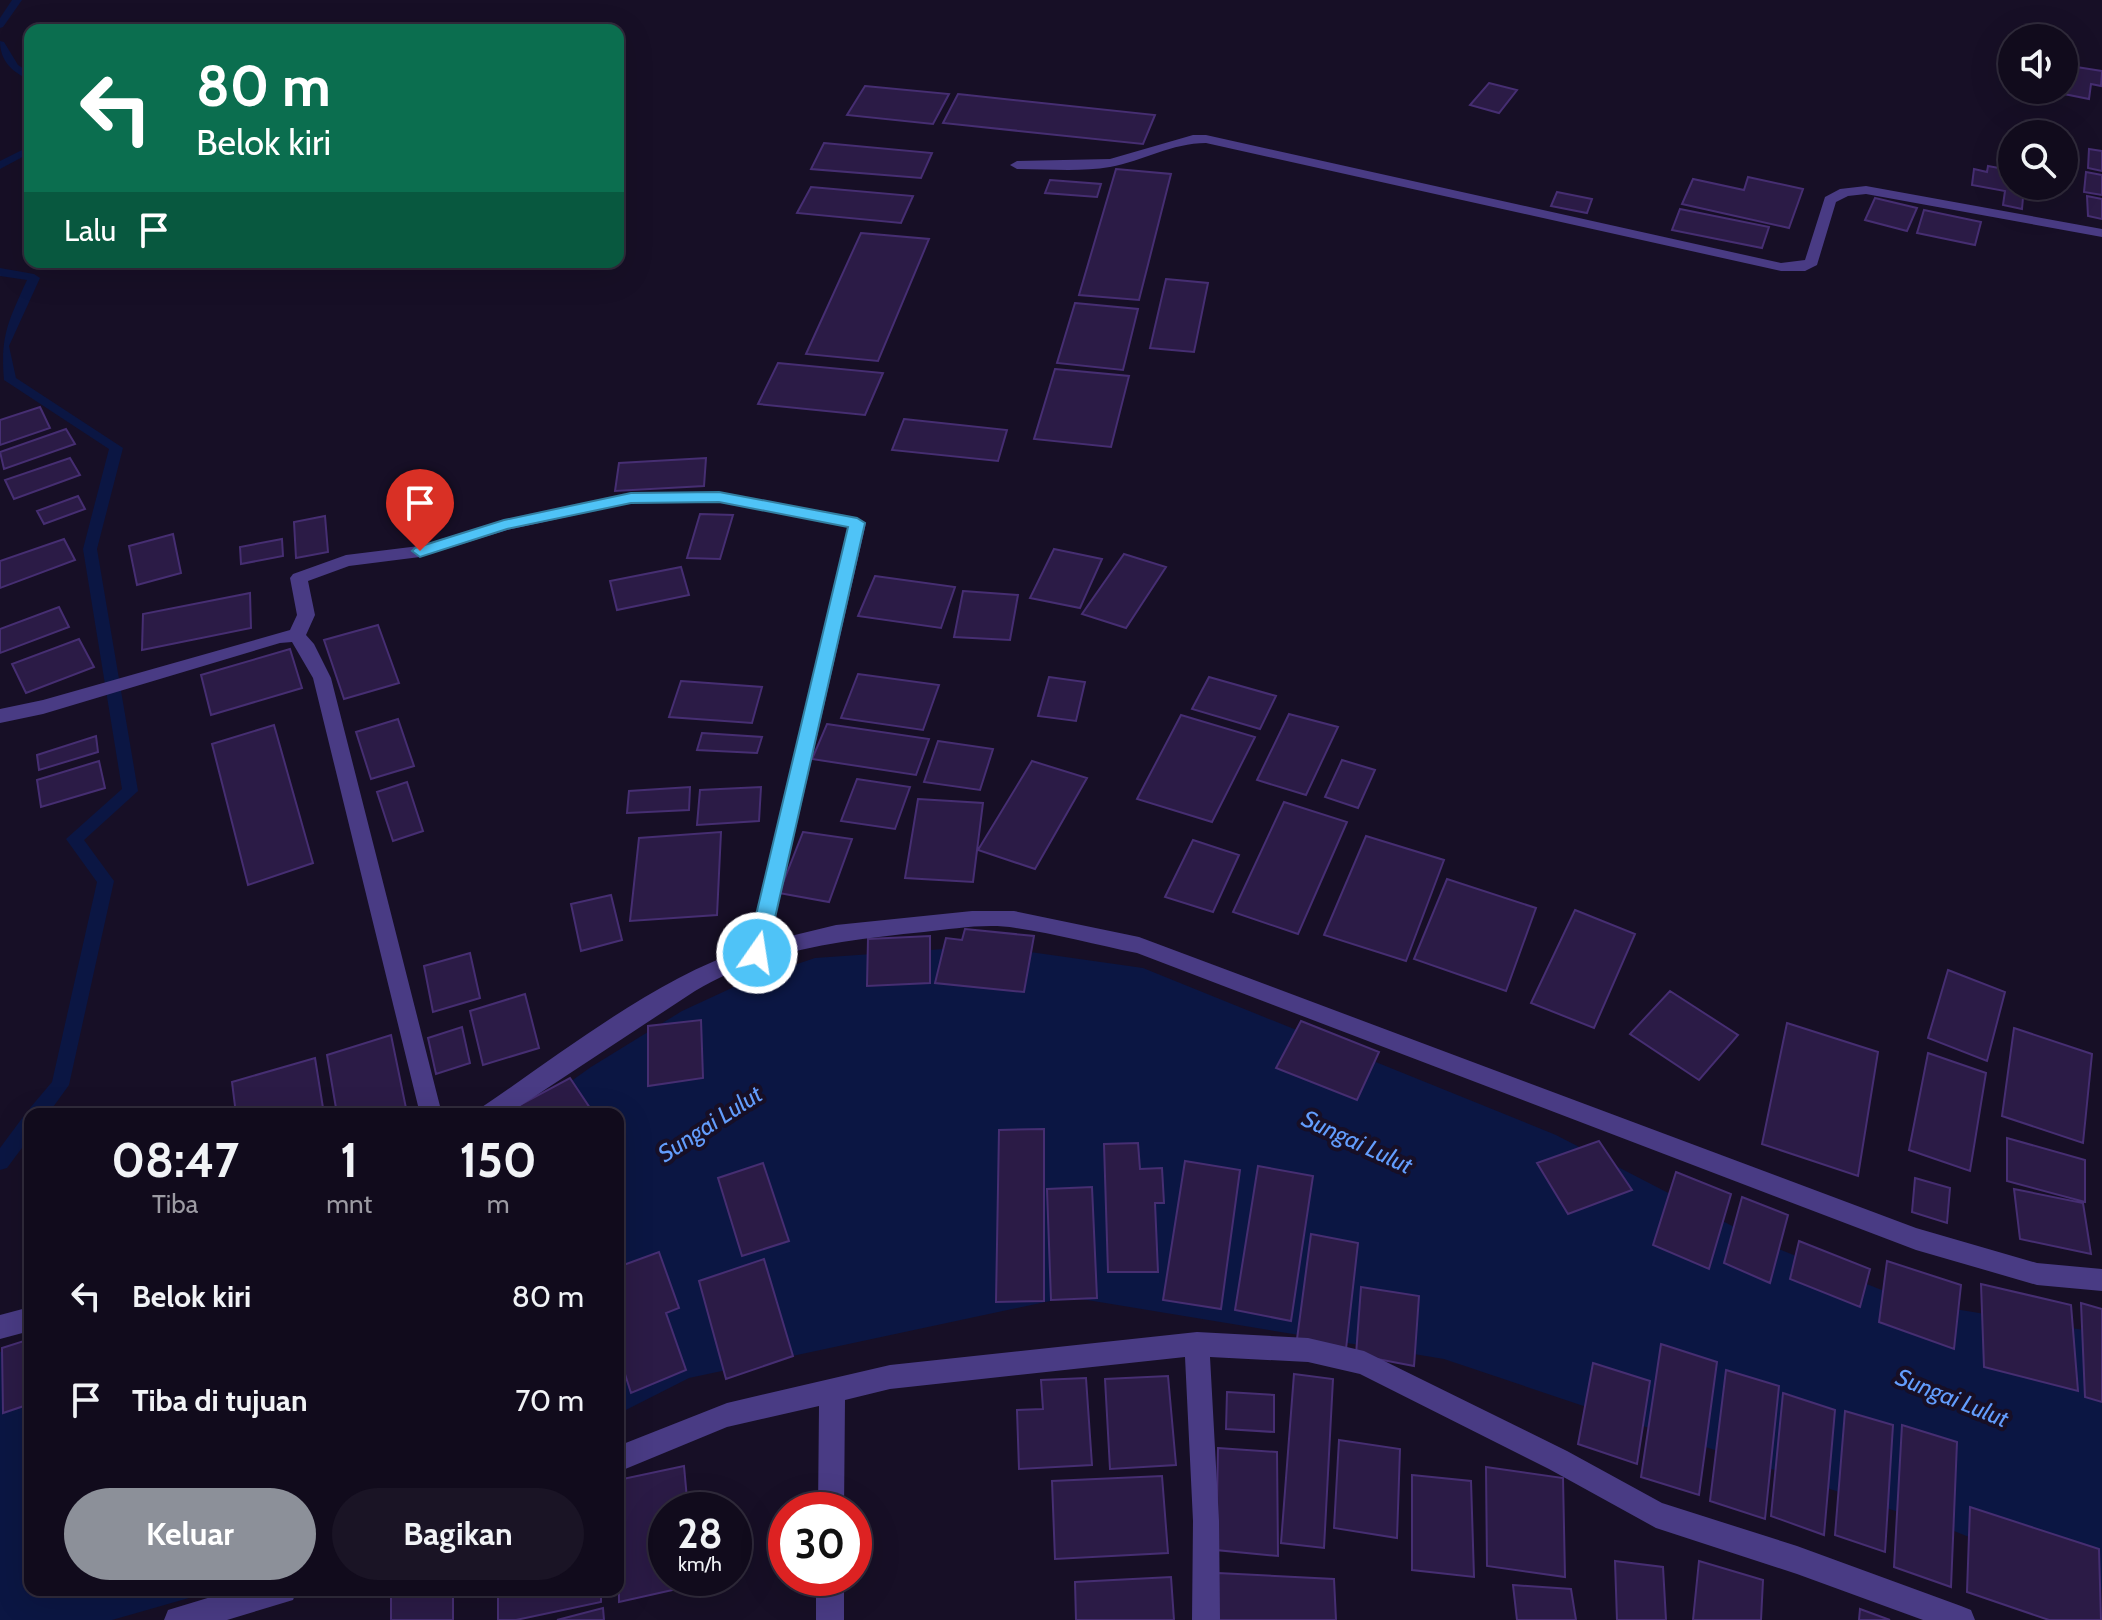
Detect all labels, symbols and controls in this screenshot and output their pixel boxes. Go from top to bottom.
map controls [1998,24,2078,200]
button: sound [1998,24,2078,104]
text: 80 m [196,52,331,120]
icon: left [64,56,168,160]
text: Belok kiri [196,120,331,164]
button: search [1998,120,2078,200]
icon: arrive [132,208,176,252]
text: Lalu [64,212,116,249]
pin [386,469,454,551]
icon: arrive [398,481,442,525]
position arrow [715,911,799,995]
water label: Sungai Lulut [652,1079,768,1168]
water label: Sungai Lulut [1297,1103,1418,1180]
text: 08:47 [111,1131,239,1189]
text: 1 [340,1131,358,1189]
text: 150 [459,1131,537,1189]
text: Tiba [152,1188,198,1220]
text: mnt [326,1188,372,1220]
text: m [487,1188,509,1220]
icon: left [64,1274,108,1318]
text: Belok kiri [132,1278,251,1315]
text: 80 m [512,1278,584,1315]
water label: Sungai Lulut [1892,1362,2013,1433]
icon: arrive [64,1378,108,1422]
text: Tiba di tujuan [132,1382,308,1419]
text: 70 m [515,1382,584,1419]
button: Keluar [64,1488,316,1580]
button: Bagikan [332,1488,584,1580]
speed limit sign: 30 [768,1492,872,1596]
text: 28 [677,1509,723,1558]
text: km/h [678,1552,722,1576]

